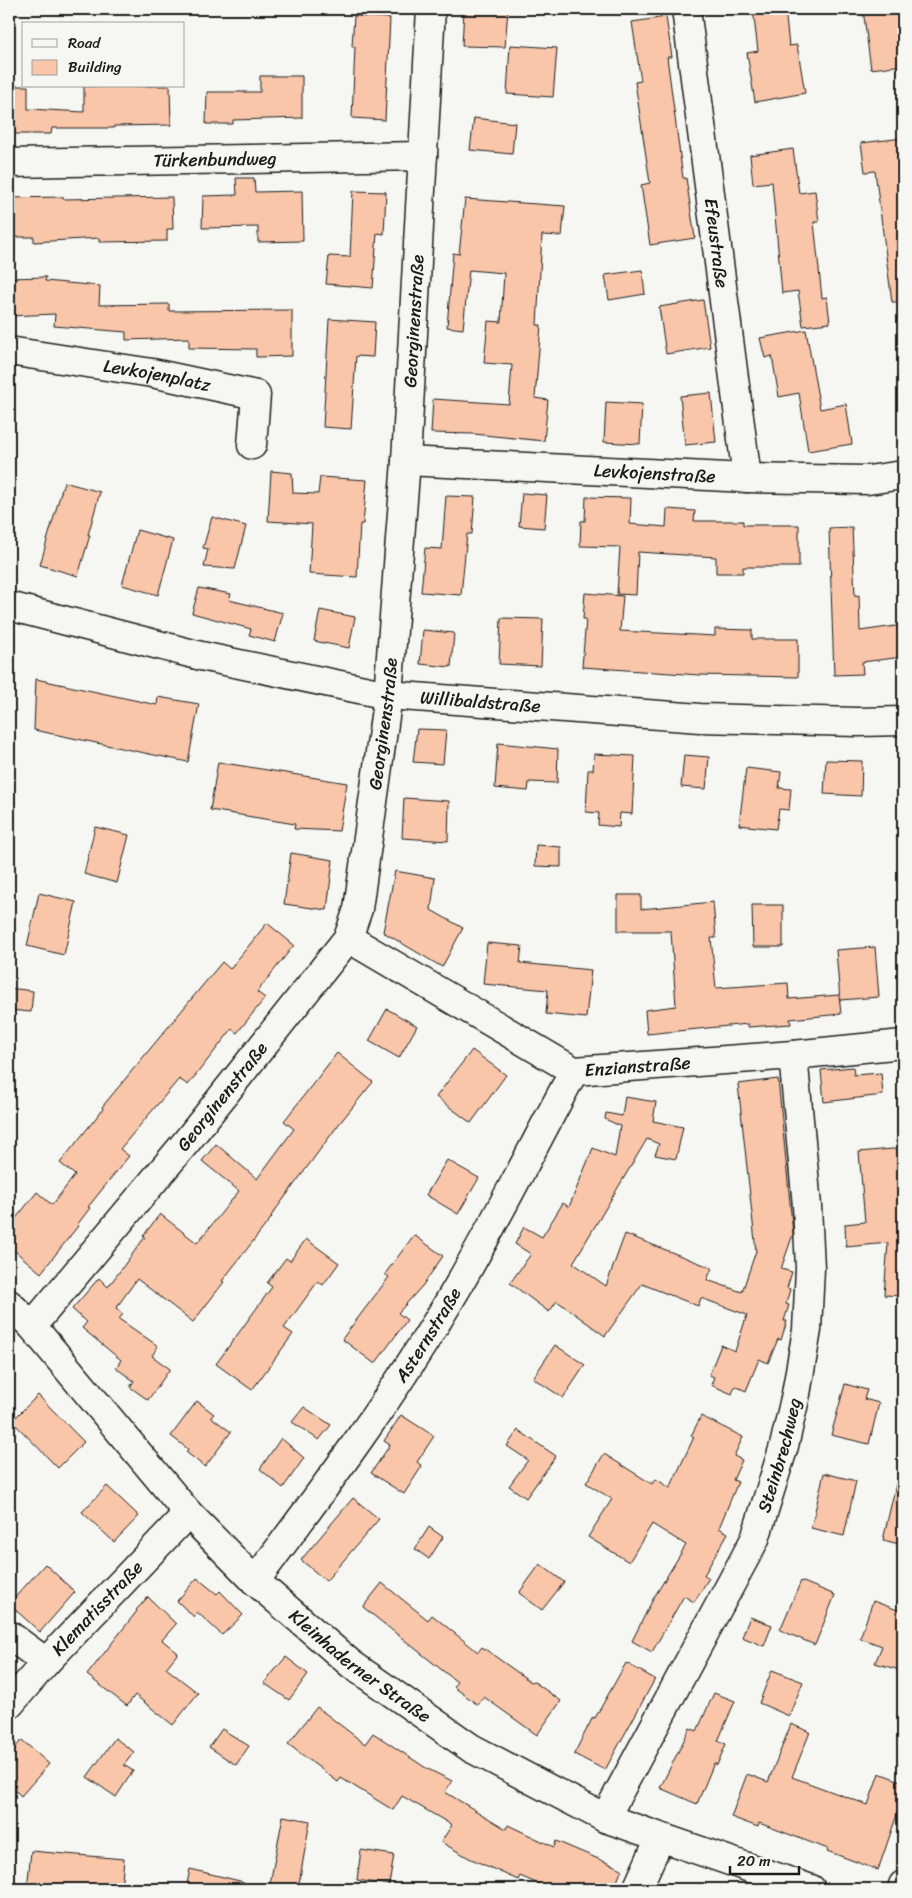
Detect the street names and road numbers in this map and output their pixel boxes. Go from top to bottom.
street label: Türkenbundweg [153,142,277,177]
street label: Efeustraße [695,196,738,290]
street label: Georginenstraße [394,254,433,388]
street label: Levkojenplatz [101,350,214,401]
street label: Levkojenstraße [593,454,716,492]
street label: Georginenstraße [359,656,407,792]
street label: Willibaldstraße [419,681,542,722]
street label: Georginenstraße [168,1034,276,1159]
street label: Enzianstraße [583,1047,692,1086]
street label: Asternstraße [385,1281,470,1390]
street label: Steinbrechweg [748,1395,811,1517]
street label: Klematisstraße [43,1553,151,1664]
street label: Kleinhaderner Straße [281,1601,438,1731]

